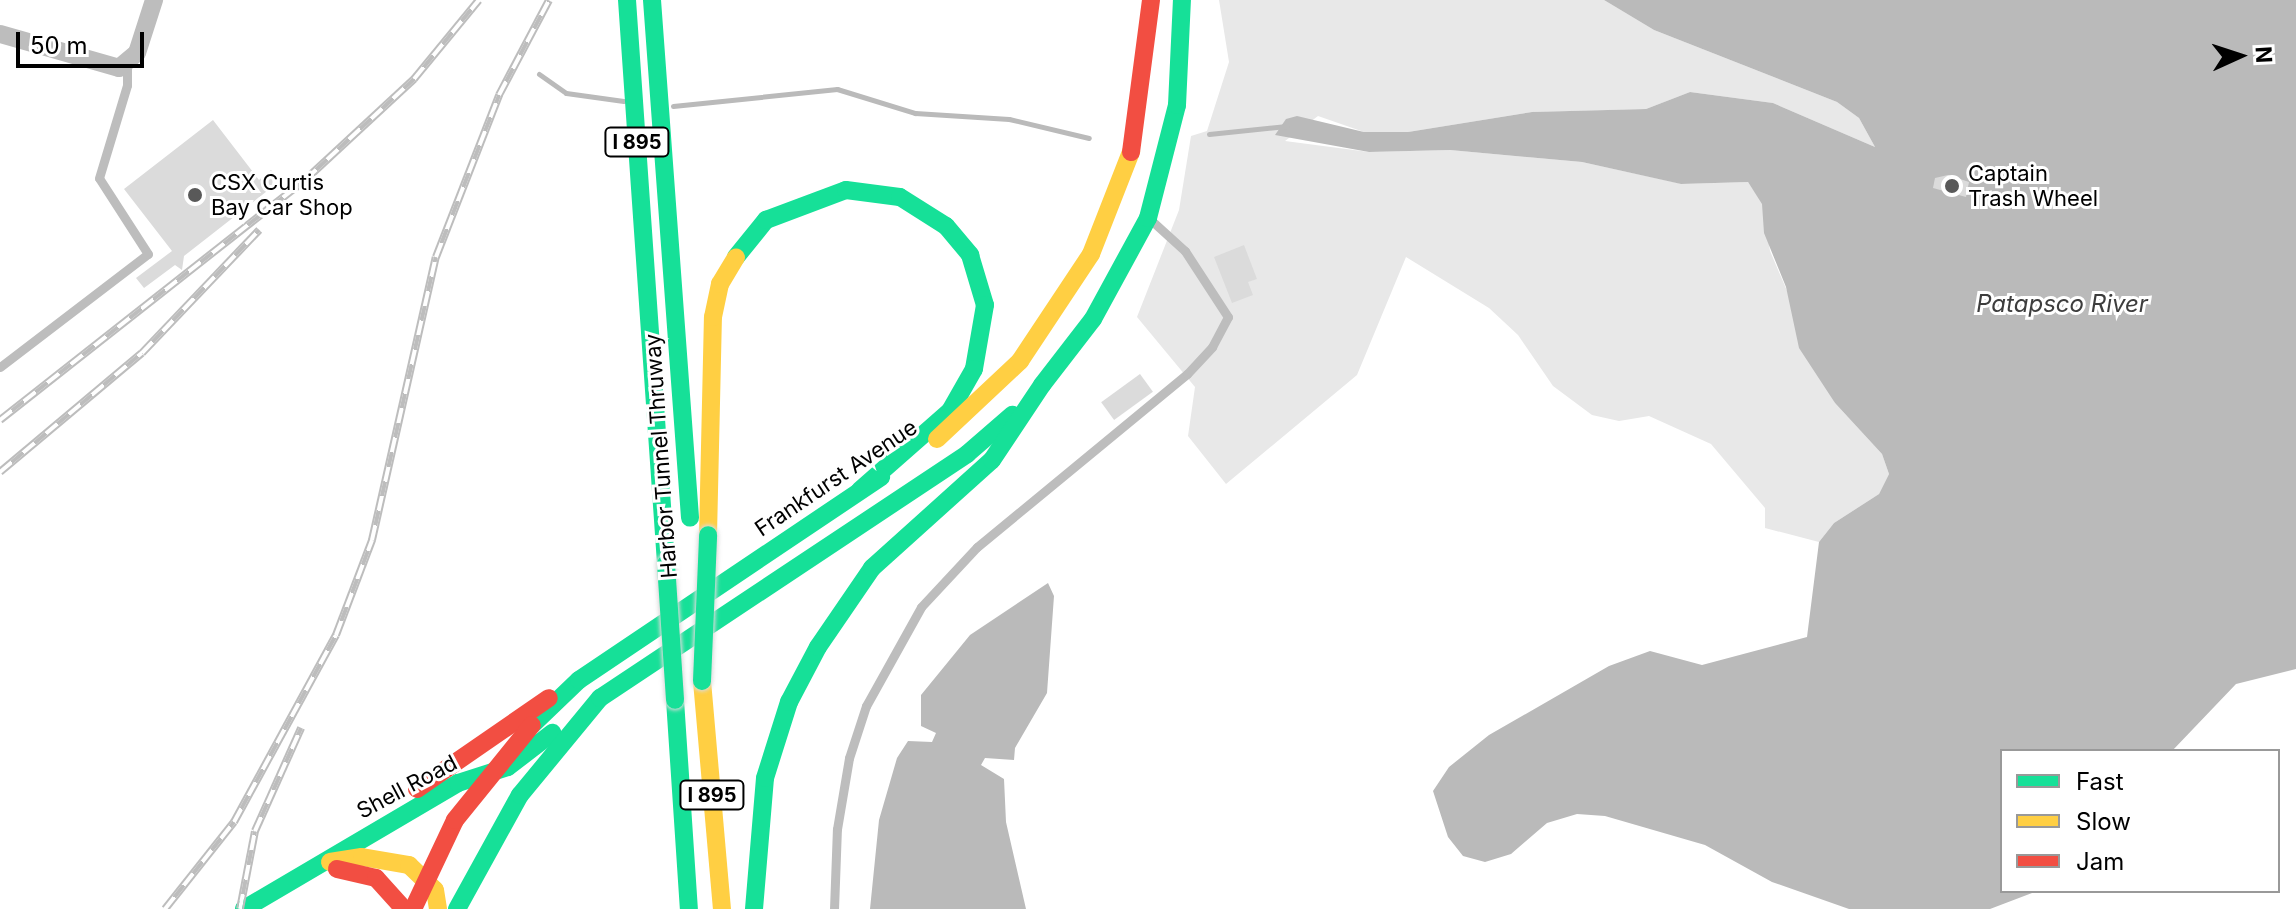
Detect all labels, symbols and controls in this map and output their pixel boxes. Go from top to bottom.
scale bar [20,16,148,66]
north arrow [2200,16,2280,96]
text: 50 m [30,31,88,60]
text: N [2251,46,2277,64]
road number: I 895 [603,126,671,158]
place label: Captain Trash Wheel [1968,160,2098,212]
place label: CSX Curtis Bay Car Shop [211,169,353,220]
marker: Captain Trash Wheel [1943,177,1961,195]
marker: CSX Curtis Bay Car Shop [186,186,204,204]
water label: Patapsco River [1976,290,2148,318]
street label: Harbor Tunnel Thruway [639,333,683,579]
street label: Frankfurst Avenue [750,414,922,542]
legend [2000,749,2280,893]
street label: Shell Road [352,750,462,824]
text: Fast [2076,767,2124,796]
road number: I 895 [678,779,746,811]
text: Slow [2076,807,2131,836]
text: Jam [2076,847,2124,876]

